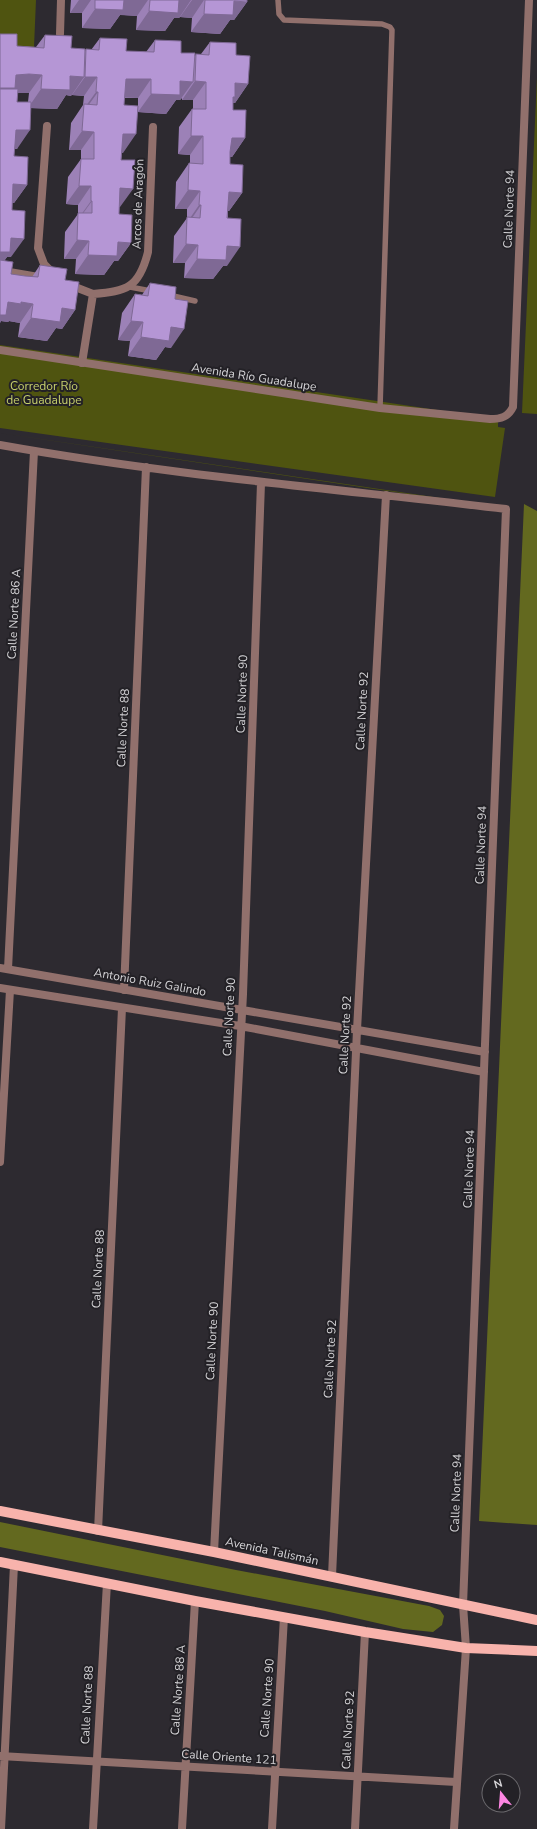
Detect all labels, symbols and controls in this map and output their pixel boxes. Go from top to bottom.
street label: Arcos de Aragón [128,159,148,249]
street label: Calle Norte 94 [500,169,518,249]
street label: Avenida Río Guadalupe [190,359,318,395]
park label: Corredor Río de Guadalupe [6,378,82,408]
street label: Calle Norte 86 A [4,568,24,660]
street label: Calle Norte 90 [233,654,251,734]
street label: Calle Norte 92 [352,671,372,751]
street label: Calle Norte 88 [113,688,133,768]
street label: Calle Norte 94 [472,805,490,885]
street label: Antonio Ruiz Galindo [93,964,208,1000]
street label: Calle Norte 90 [219,977,239,1057]
street label: Calle Norte 92 [335,995,355,1075]
street label: Calle Norte 94 [460,1129,478,1209]
street label: Calle Norte 88 [88,1229,108,1309]
street label: Calle Norte 90 [202,1301,222,1381]
street label: Calle Norte 92 [320,1319,340,1399]
street label: Calle Norte 94 [447,1453,465,1533]
street label: Avenida Talismán [224,1533,320,1569]
street label: Calle Norte 88 A [167,1644,189,1736]
street label: Calle Norte 90 [256,1658,278,1738]
street label: Calle Norte 88 [77,1665,97,1745]
street label: Calle Norte 92 [338,1690,358,1770]
street label: Calle Oriente 121 [181,1746,277,1768]
north arrow [481,1773,521,1813]
text: N [492,1776,504,1792]

